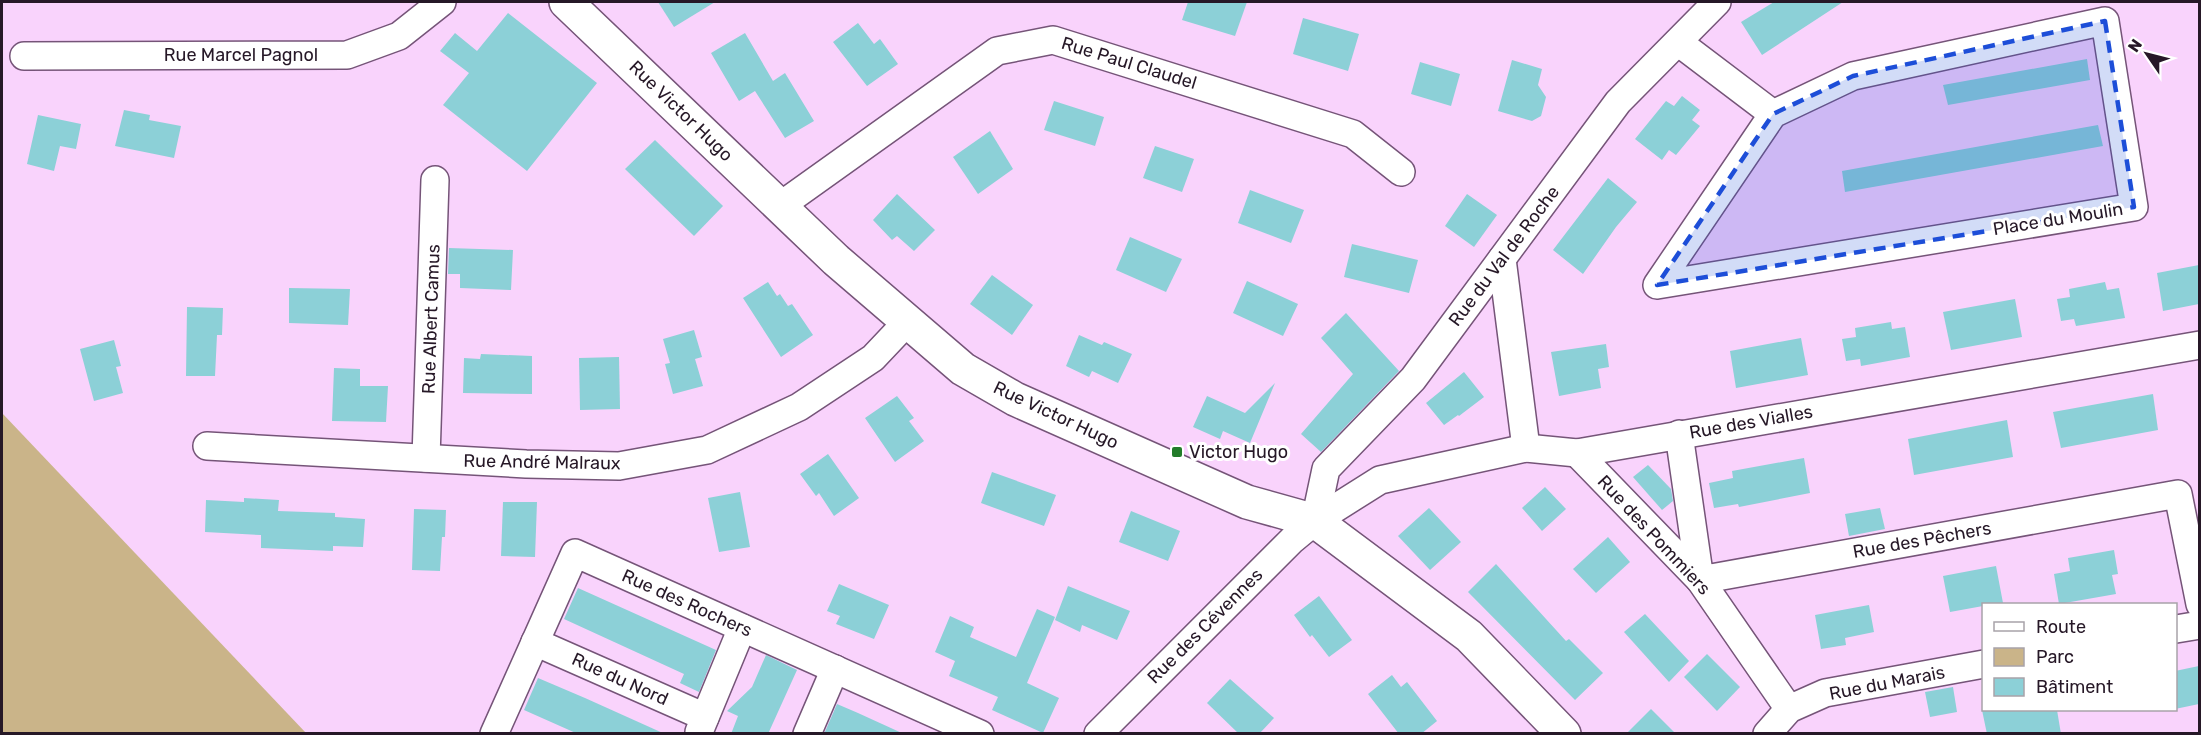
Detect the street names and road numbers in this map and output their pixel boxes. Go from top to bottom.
street label: Rue Paul Claudel [1059,32,1199,94]
street label: Rue Marcel Pagnol [164,44,318,66]
street label: Rue Victor Hugo [625,56,737,166]
street label: Rue du Val de Roche [1444,181,1564,331]
street label: Place du Moulin [1991,198,2125,240]
street label: Rue Albert Camus [417,244,445,394]
street label: Rue Victor Hugo [990,376,1122,454]
street label: Rue des Vialles [1688,400,1814,444]
street label: Rue André Malraux [463,450,621,474]
street label: Rue des Pommiers [1593,471,1715,599]
street label: Rue des Pêchers [1851,517,1993,563]
street label: Rue des Rochers [618,564,756,642]
street label: Rue des Cévennes [1143,564,1267,688]
street label: Rue du Nord [568,648,672,710]
street label: Rue du Marais [1827,661,1947,705]

